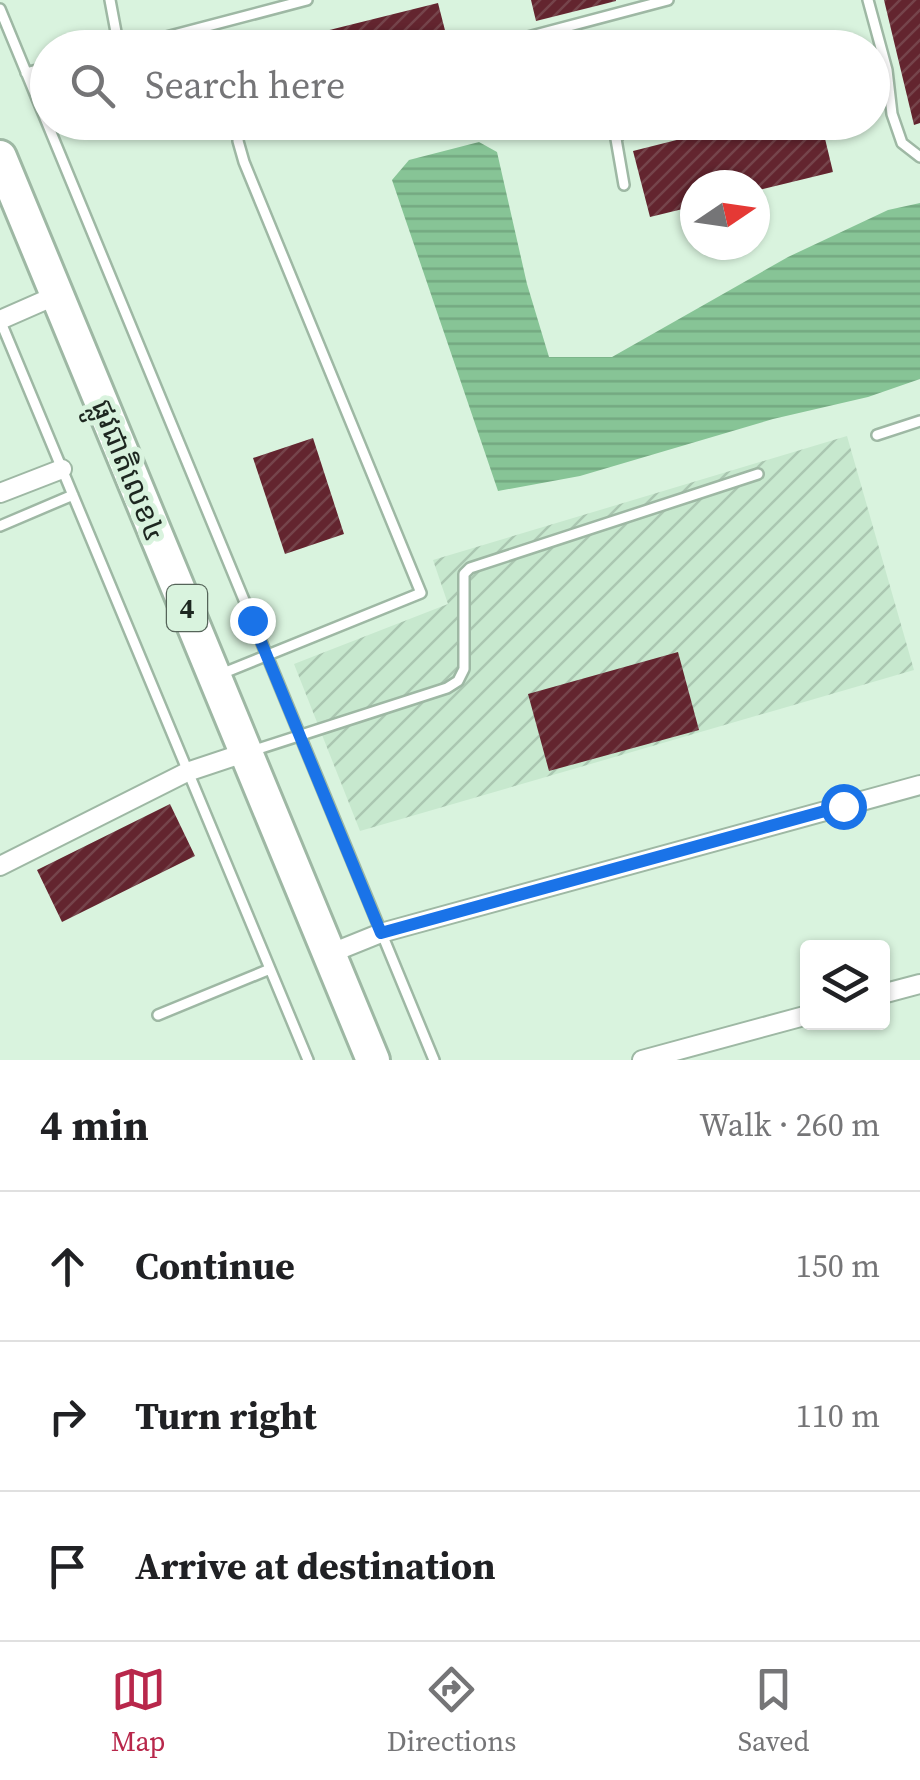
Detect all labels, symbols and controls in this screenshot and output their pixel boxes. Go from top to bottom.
search box [30,30,890,140]
icon: search [65,58,120,113]
text: Search here [145,59,345,111]
north arrow [680,170,770,260]
street label: ផ្លូវជាតិលេខ៤ [76,393,176,549]
road number: 4 [167,585,207,631]
route end [230,598,276,644]
route start [821,784,867,830]
map controls [800,940,890,1030]
button: layers [800,940,890,1030]
text: 4 min [40,1096,149,1154]
text: Walk · 260 m [699,1103,880,1147]
icon: ahead [40,1239,95,1294]
text: Continue [135,1240,295,1292]
text: 150 m [796,1244,880,1288]
icon: right [40,1389,95,1444]
text: Turn right [135,1390,317,1442]
text: 110 m [796,1394,880,1438]
icon: arrive [40,1539,95,1594]
text: Arrive at destination [135,1540,496,1592]
tab: Map [111,1662,166,1760]
tab: Directions [387,1662,516,1760]
tab: Saved [738,1662,809,1760]

